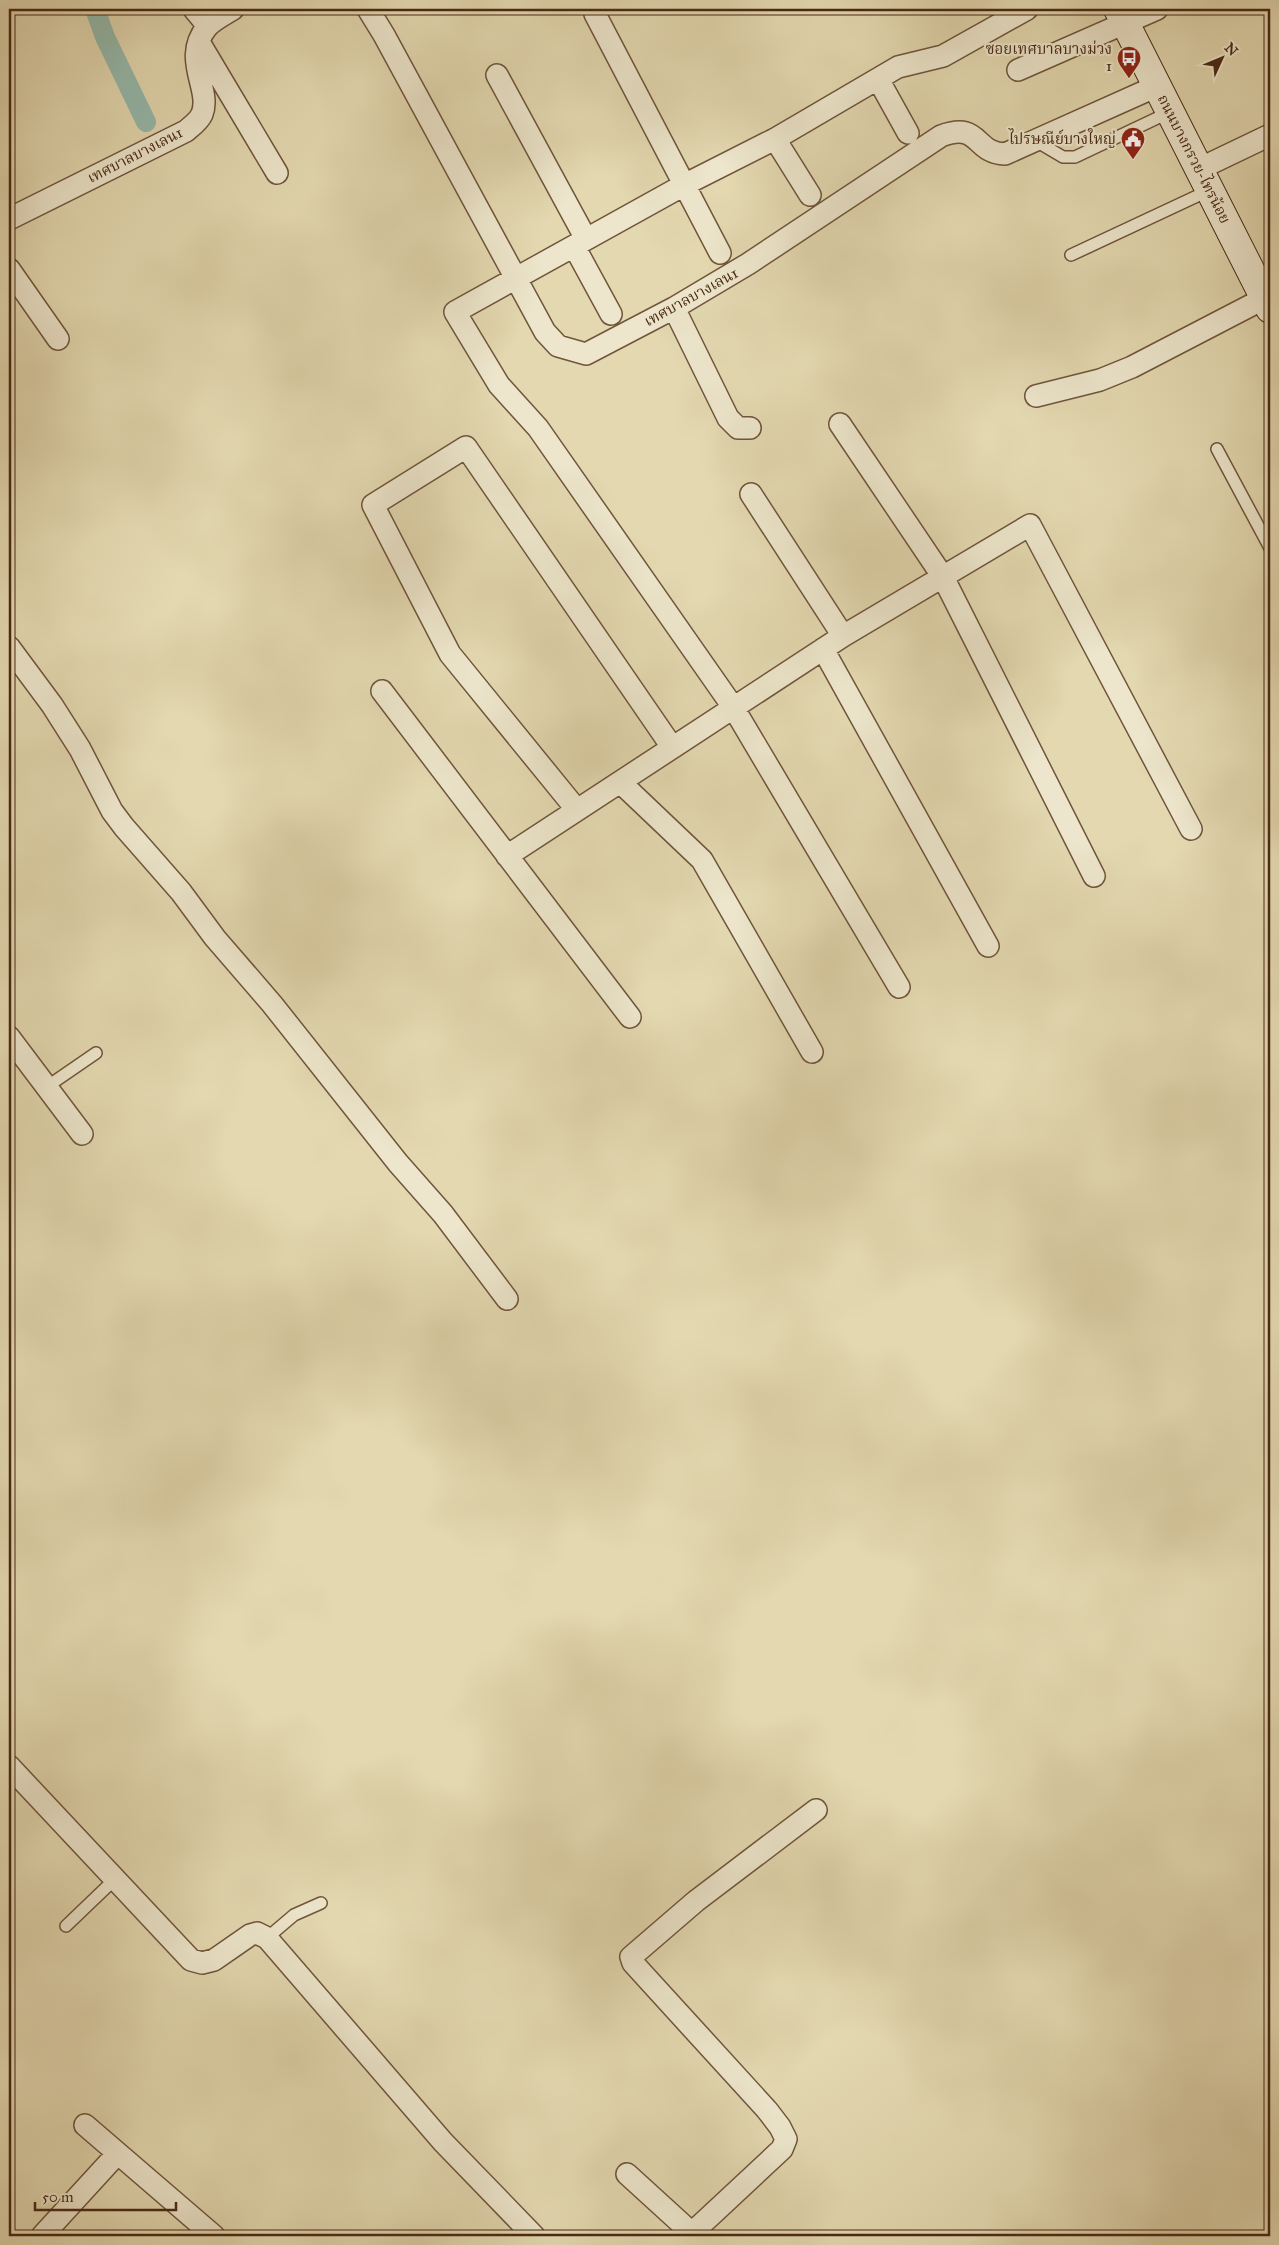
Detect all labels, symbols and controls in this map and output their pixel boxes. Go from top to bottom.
north arrow [1196,32,1246,82]
text: N [1221,39,1241,60]
place label: ซอยเทศบาลบางม่วง 1 [985,40,1112,75]
bus stop icon: ซอยเทศบาลบางม่วง 1 [1116,45,1142,79]
street label: ถนนบางกรวย-ไทรน้อย [1154,90,1236,227]
street label: เทศบาลบางเลน1 [84,123,186,187]
public building icon: ไปรษณีย์บางใหญ่ [1120,126,1146,160]
place label: ไปรษณีย์บางใหญ่ [1008,128,1116,148]
street label: เทศบาลบางเลน1 [641,264,741,330]
scale bar [35,2180,176,2212]
text: 50 m [42,2188,74,2206]

